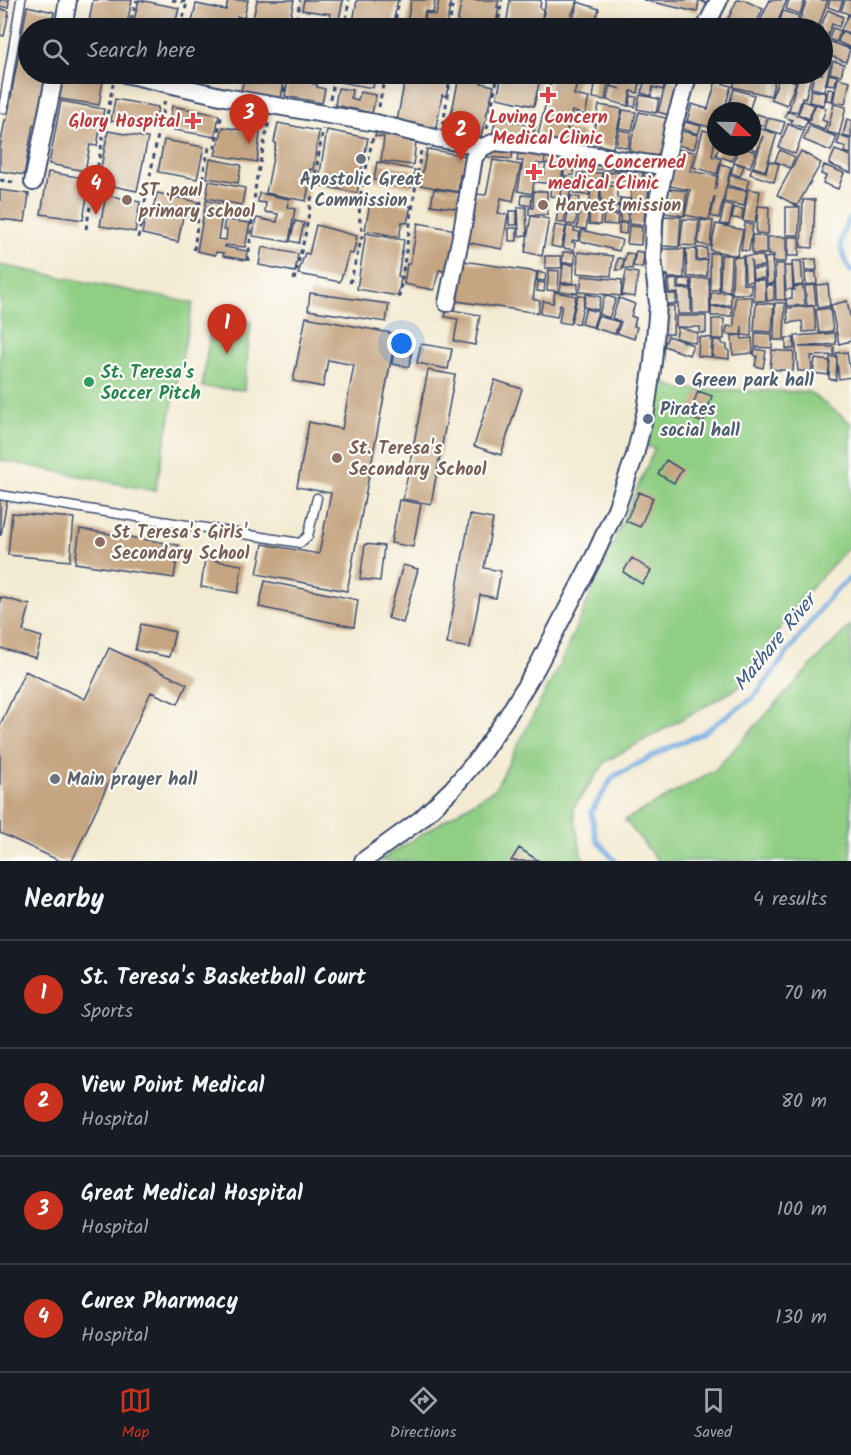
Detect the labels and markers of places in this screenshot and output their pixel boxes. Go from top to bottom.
marker: Loving Concern Medical Clinic [539,86,557,104]
pin: 3 [230,94,268,144]
place label: Loving Concern Medical Clinic [488,104,608,154]
place label: Glory Hospital [69,108,180,137]
marker: Glory Hospital [184,112,202,130]
pin: 2 [442,112,480,161]
place label: Loving Concerned medical Clinic [548,149,686,199]
marker: Apostolic Great Commission [354,152,368,166]
marker: Loving Concerned medical Clinic [525,163,543,181]
pin: 4 [76,166,116,215]
place label: Apostolic Great Commission [300,166,423,216]
place label: ST .paul primary school [138,177,255,227]
place label: Harvest mission [555,192,681,221]
marker: ST .paul primary school [120,193,134,207]
marker: Harvest mission [536,198,550,212]
pin: 1 [208,304,246,354]
place label: St. Teresa's Soccer Pitch [101,359,201,409]
place label: Green park hall [692,367,814,396]
marker: Green park hall [673,373,687,387]
marker: St. Teresa's Soccer Pitch [82,375,96,389]
place label: Pirates social hall [660,396,740,446]
marker: Pirates social hall [641,412,655,426]
place label: St. Teresa's Secondary School [349,435,487,485]
marker: St. Teresa's Secondary School [330,451,344,465]
place label: St Teresa's Girls' Secondary School [112,519,250,569]
marker: St Teresa's Girls' Secondary School [93,535,107,549]
place label: Main prayer hall [67,766,197,795]
marker: Main prayer hall [48,772,62,786]

